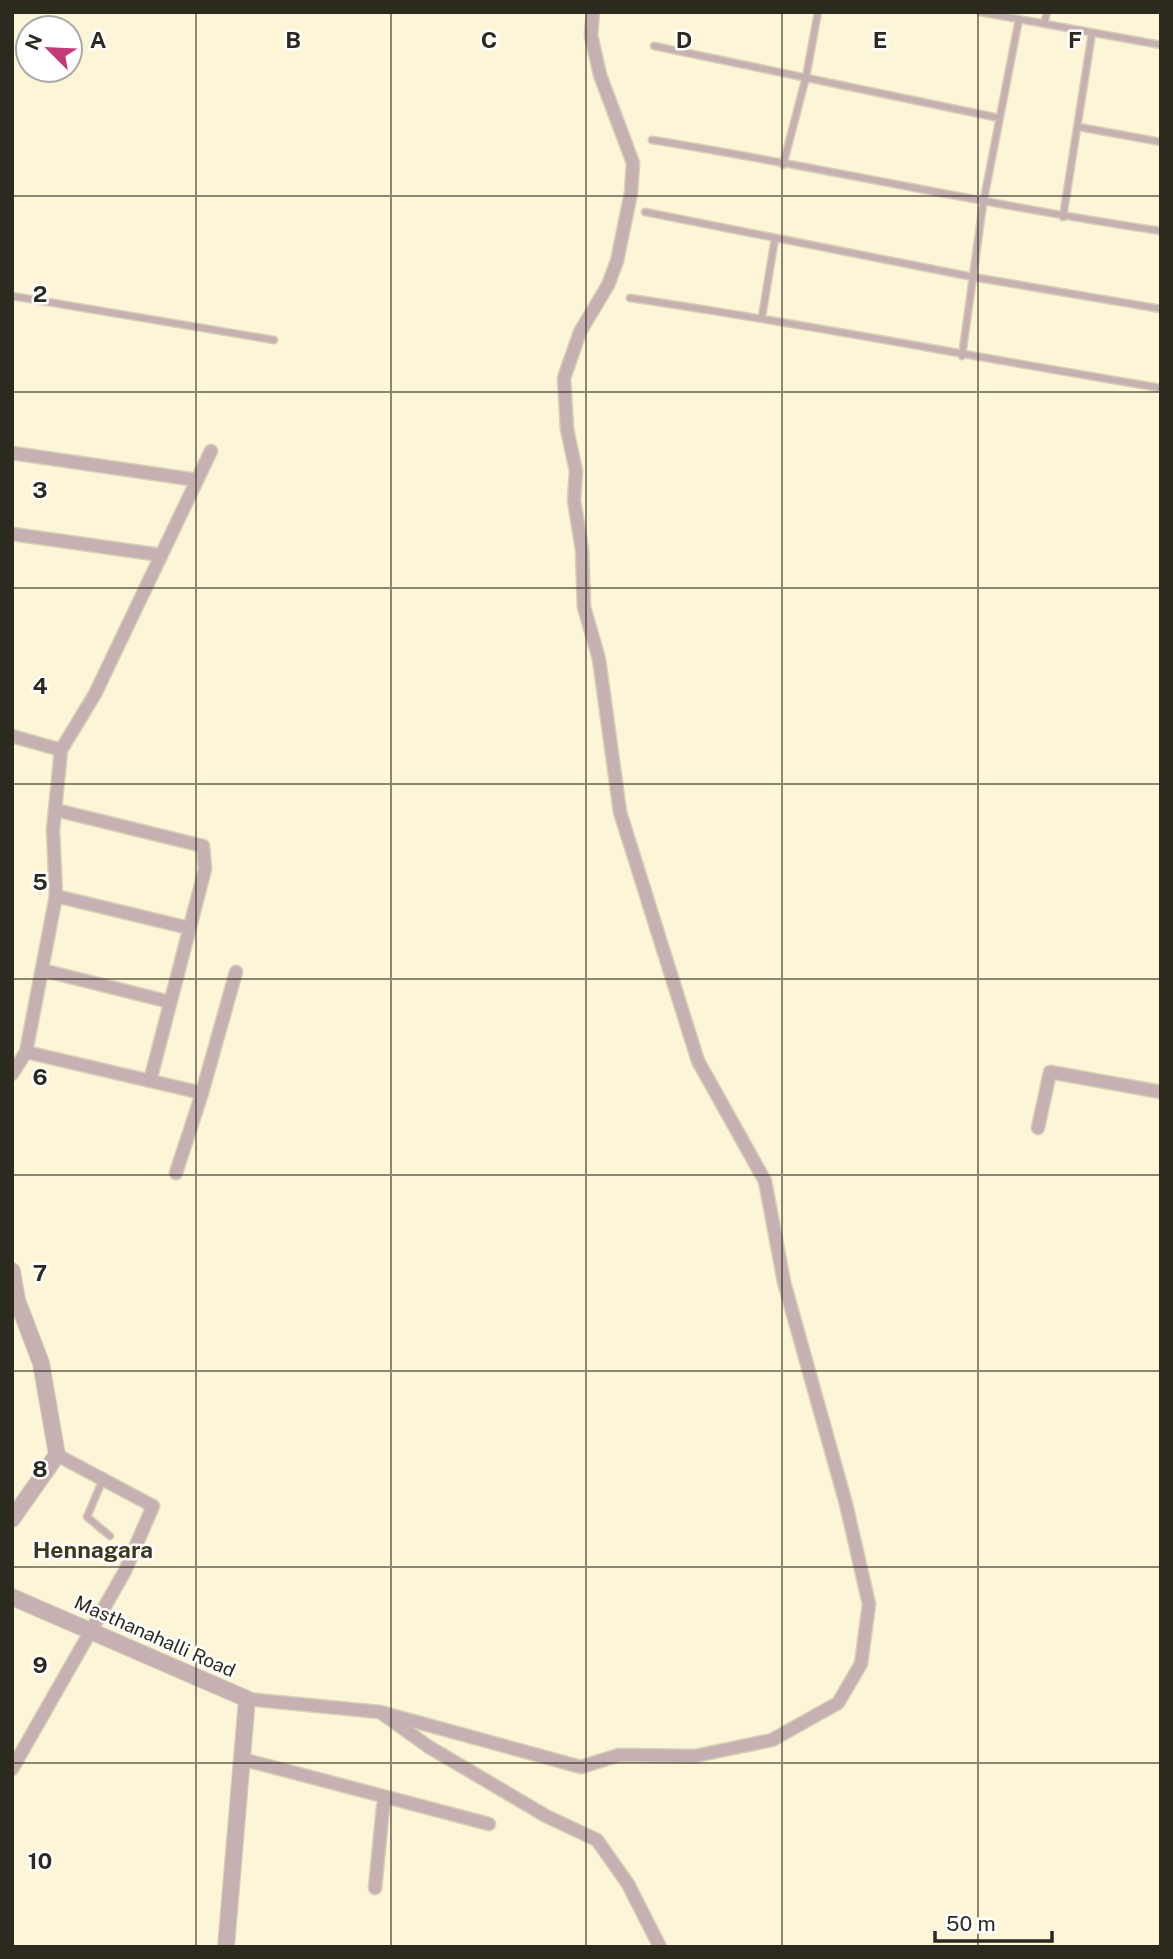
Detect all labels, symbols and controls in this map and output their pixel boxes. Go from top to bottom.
north arrow [14,14,84,84]
text: A [90,26,107,53]
text: B [285,26,301,53]
text: C [481,26,497,53]
text: D [676,26,692,53]
text: E [873,26,887,53]
text: F [1068,26,1082,53]
text: N [20,31,47,53]
text: 2 [33,280,47,307]
text: 3 [32,476,48,503]
text: 4 [32,672,48,699]
text: 5 [32,868,48,895]
text: 6 [32,1063,48,1090]
text: 7 [33,1259,47,1286]
text: 8 [32,1455,48,1482]
district label: Hennagara [33,1536,153,1563]
street label: Masthanahalli Road [71,1591,239,1681]
text: 9 [32,1651,48,1678]
text: 10 [28,1847,52,1874]
scale bar [935,1899,1052,1943]
text: 50 m [946,1911,996,1936]

